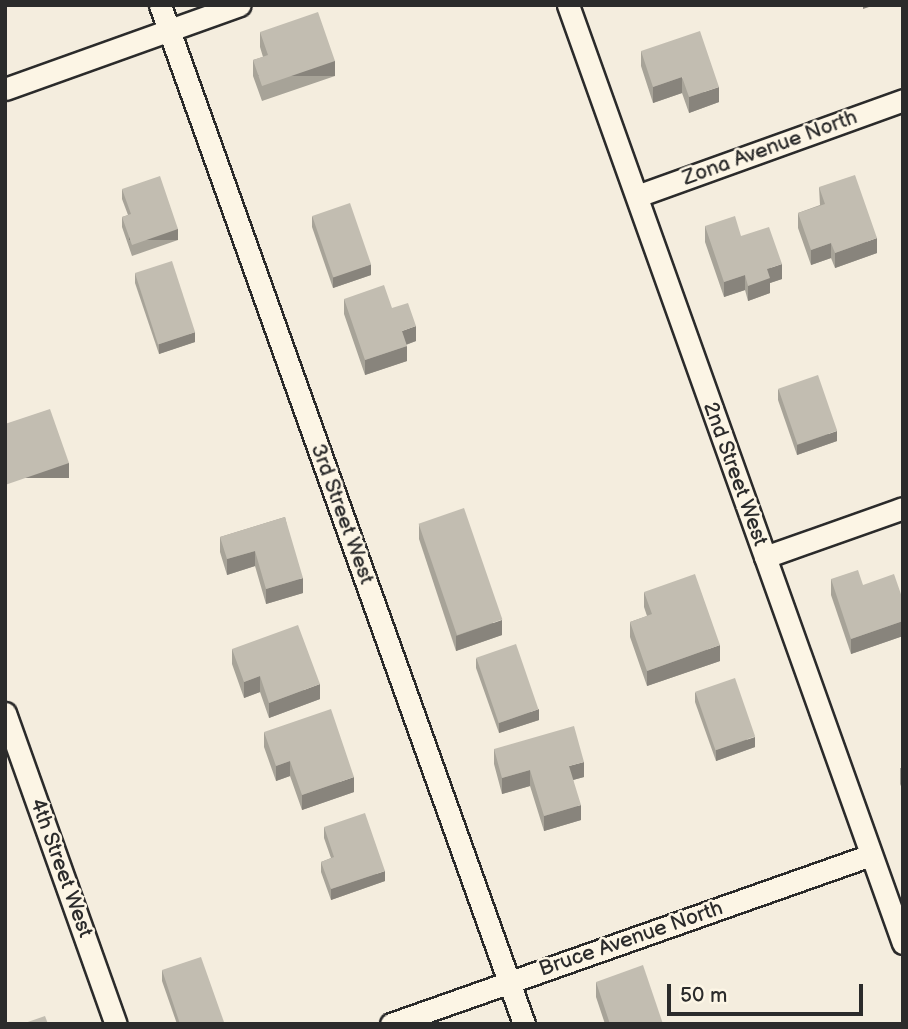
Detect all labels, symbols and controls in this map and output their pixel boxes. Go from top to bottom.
street label: Zona Avenue North [679,105,861,191]
street label: 2nd Street West [697,398,773,550]
street label: 3rd Street West [305,440,379,588]
street label: 4th Street West [24,795,98,941]
street label: Bruce Avenue North [536,896,726,982]
scale bar [670,970,866,1014]
text: 50 m [680,983,727,1008]

